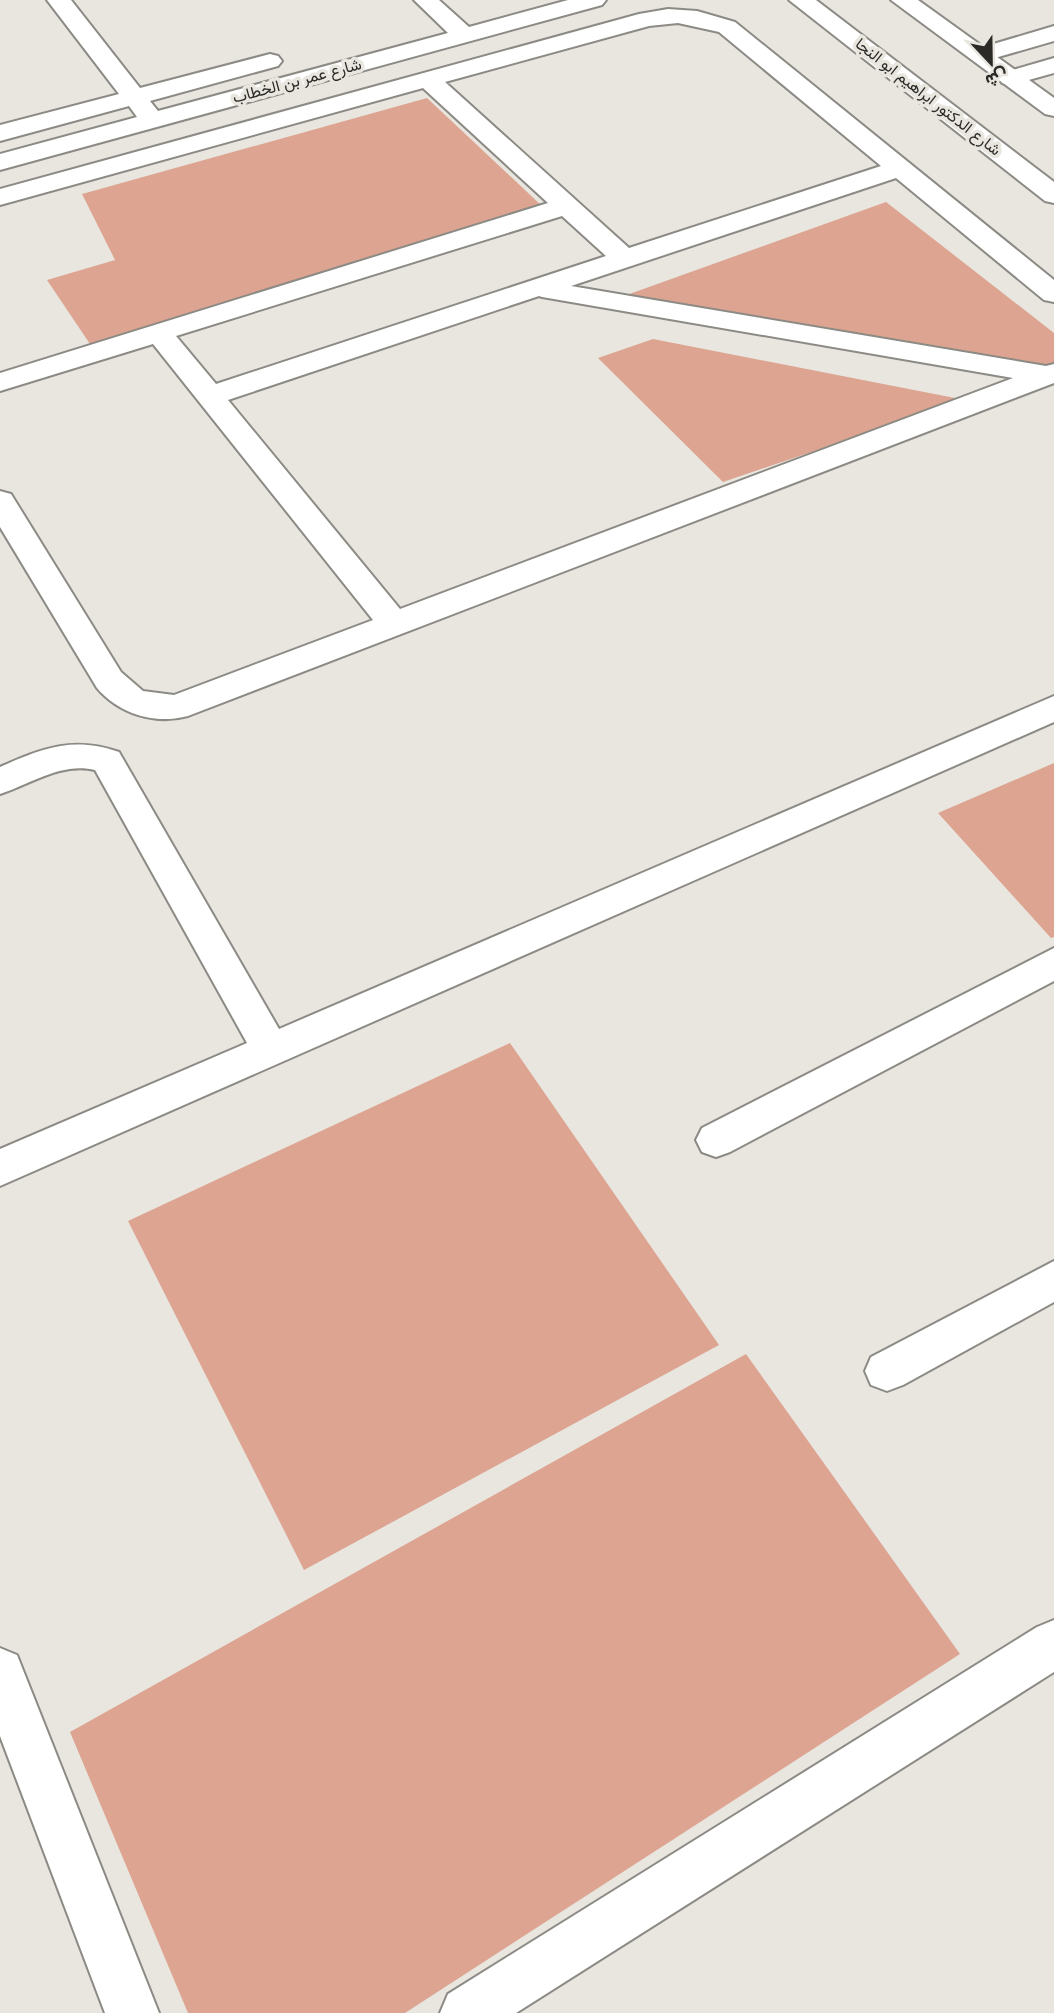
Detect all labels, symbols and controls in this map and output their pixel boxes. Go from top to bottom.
north arrow [956,28,1026,98]
street label: شارع الدكتور ابراهيم ابو النجا [851,34,1005,160]
street label: شارع عمر بن الخطاب [230,54,364,109]

